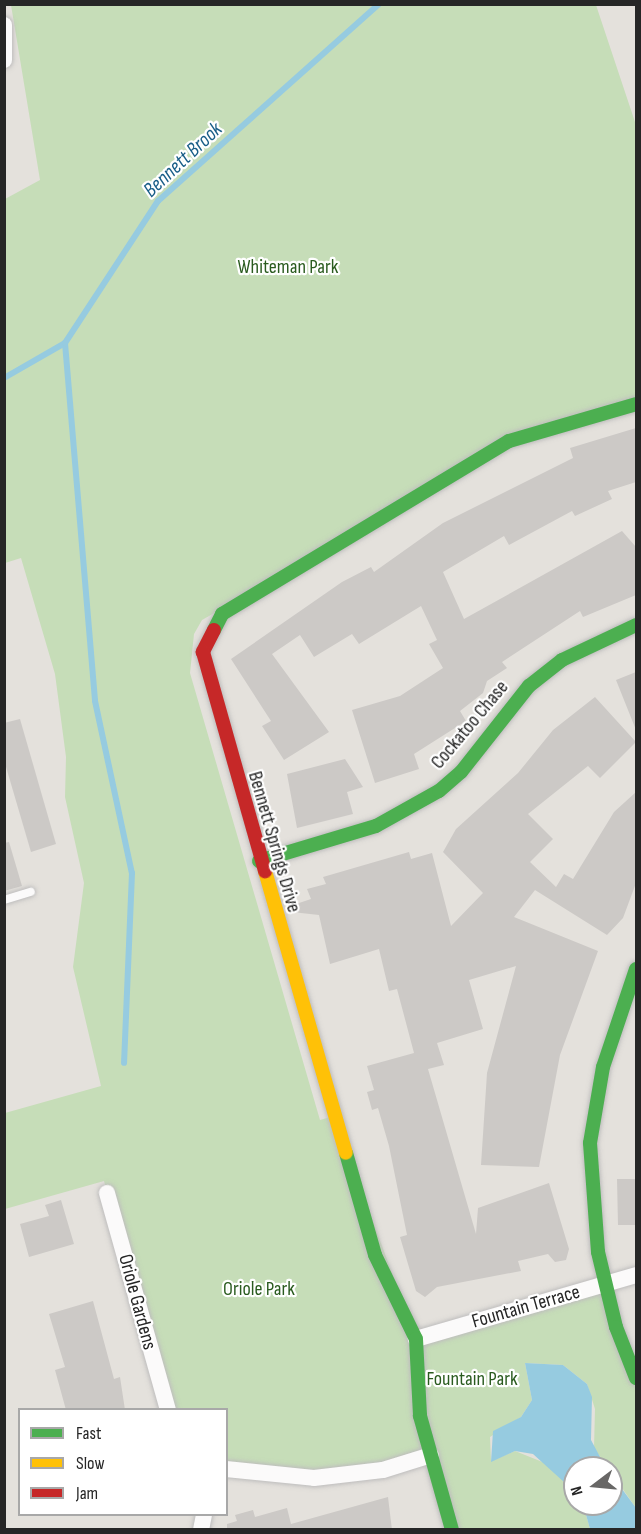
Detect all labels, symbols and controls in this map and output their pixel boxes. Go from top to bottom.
water label: Bennett Brook [138,117,228,203]
park label: Whiteman Park [238,255,338,279]
street label: Cockatoo Chase [426,676,514,774]
street label: Bennett Springs Drive [242,769,306,915]
street label: Oriole Gardens [113,1252,161,1352]
park label: Oriole Park [223,1277,295,1301]
street label: Fountain Terrace [469,1280,583,1334]
park label: Fountain Park [426,1367,518,1391]
legend [18,1408,228,1516]
text: Fast [76,1423,101,1444]
text: Slow [76,1453,105,1474]
north arrow [563,1456,623,1516]
text: Jam [76,1483,98,1504]
text: N [567,1484,587,1497]

